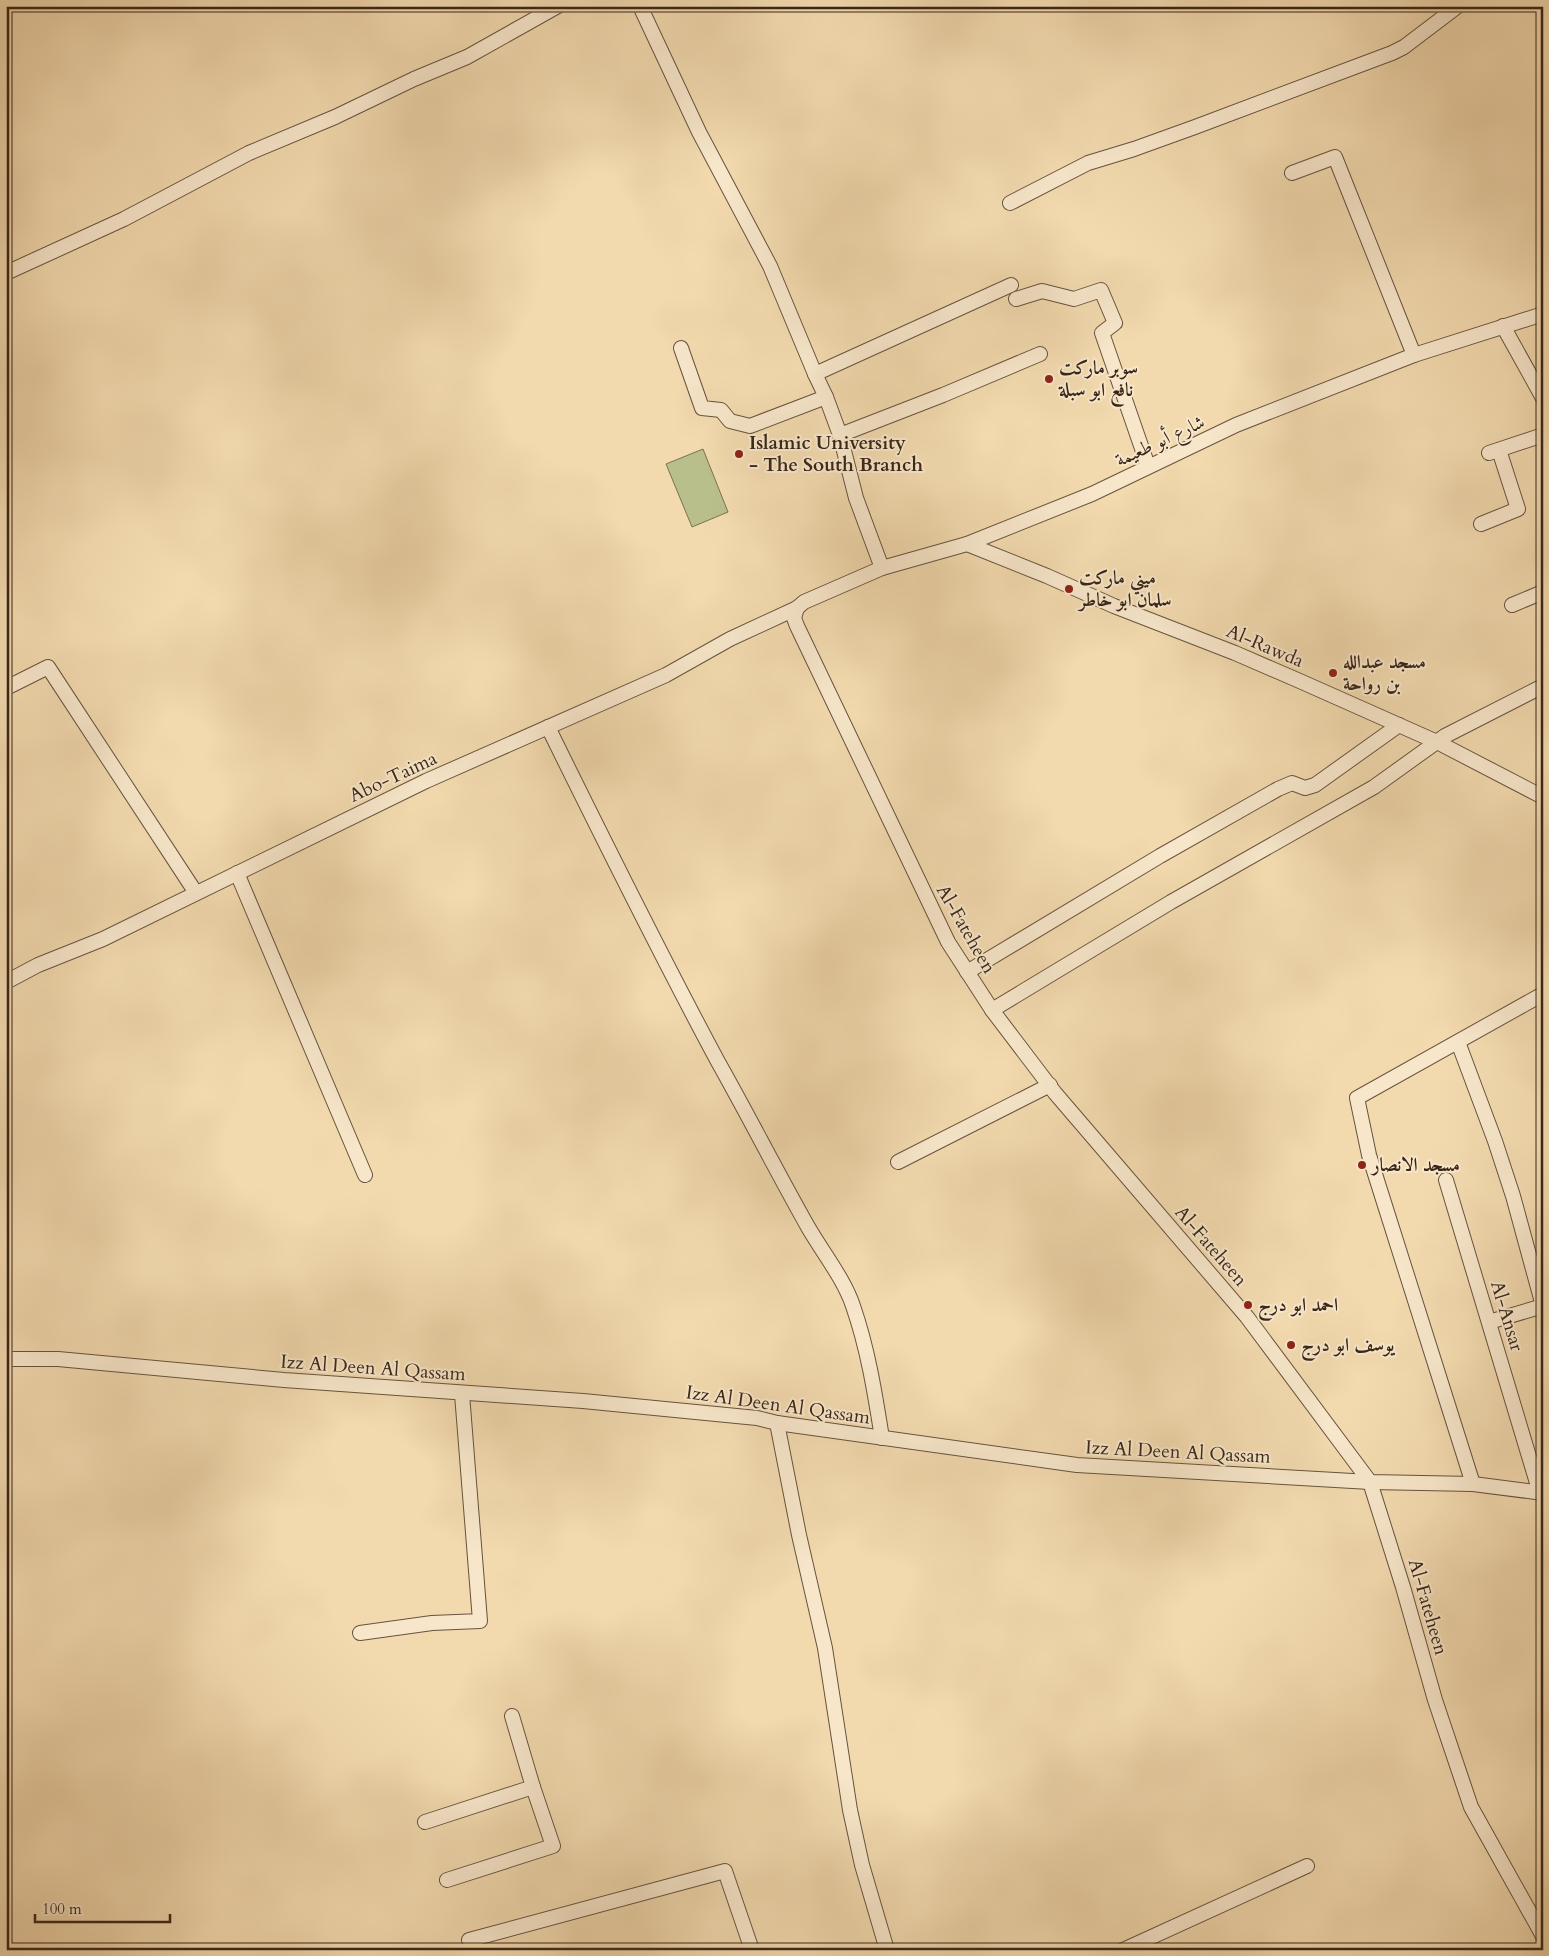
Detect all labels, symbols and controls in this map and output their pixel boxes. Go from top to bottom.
place label: سوبر ماركت نافع ابو سبلة [1058,355,1138,407]
marker: سوبر ماركت نافع ابو سبلة [1043,373,1055,385]
street label: شارع أبو طعيمة [1111,409,1210,475]
place label: Islamic University - The South Branch [749,430,923,478]
marker: Islamic University - The South Branch [733,448,745,460]
place label: ميني ماركت سلمان ابو خاطر [1077,565,1172,613]
marker: ميني ماركت سلمان ابو خاطر [1063,583,1075,595]
street label: Al-Rawda [1222,618,1308,674]
place label: مسجد عبدالله بن رواحة [1343,649,1426,697]
marker: مسجد عبدالله بن رواحة [1327,667,1339,679]
street label: Abo-Taima [345,745,441,809]
street label: Al-Fateheen [930,880,1002,979]
place label: مسجد الانصار [1370,1152,1460,1178]
marker: مسجد الانصار [1356,1159,1368,1171]
street label: Al-Fateheen [1169,1200,1253,1292]
street label: Al-Ansar [1484,1277,1530,1355]
place label: احمد ابو درج [1258,1292,1338,1322]
marker: احمد ابو درج [1242,1299,1254,1311]
place label: يوسف ابو درج [1301,1332,1396,1362]
marker: يوسف ابو درج [1285,1339,1297,1351]
street label: Izz Al Deen Al Qassam [279,1349,467,1388]
street label: Izz Al Deen Al Qassam [684,1379,873,1431]
street label: Izz Al Deen Al Qassam [1085,1434,1272,1470]
street label: Al-Fateheen [1402,1556,1454,1658]
scale bar [35,1891,170,1923]
text: 100 m [42,1899,82,1919]

